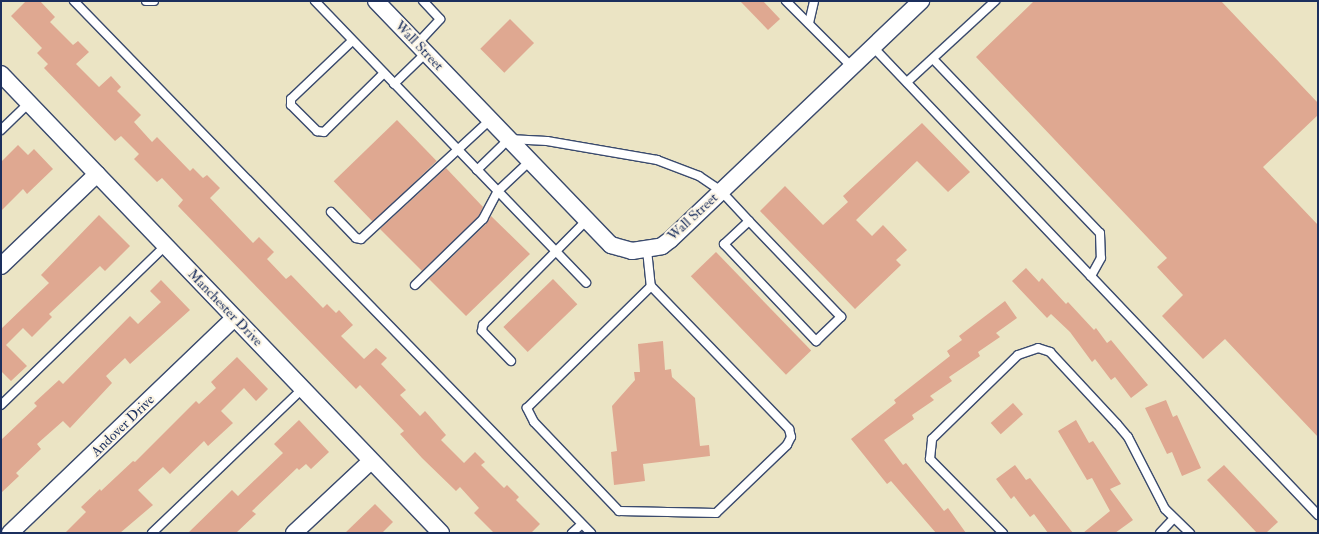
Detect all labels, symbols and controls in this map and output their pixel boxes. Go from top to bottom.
street label: Wall Street [391,18,447,74]
street label: Wall Street [664,189,722,245]
street label: Manchester Drive [184,266,266,350]
street label: Andover Drive [88,392,158,460]

